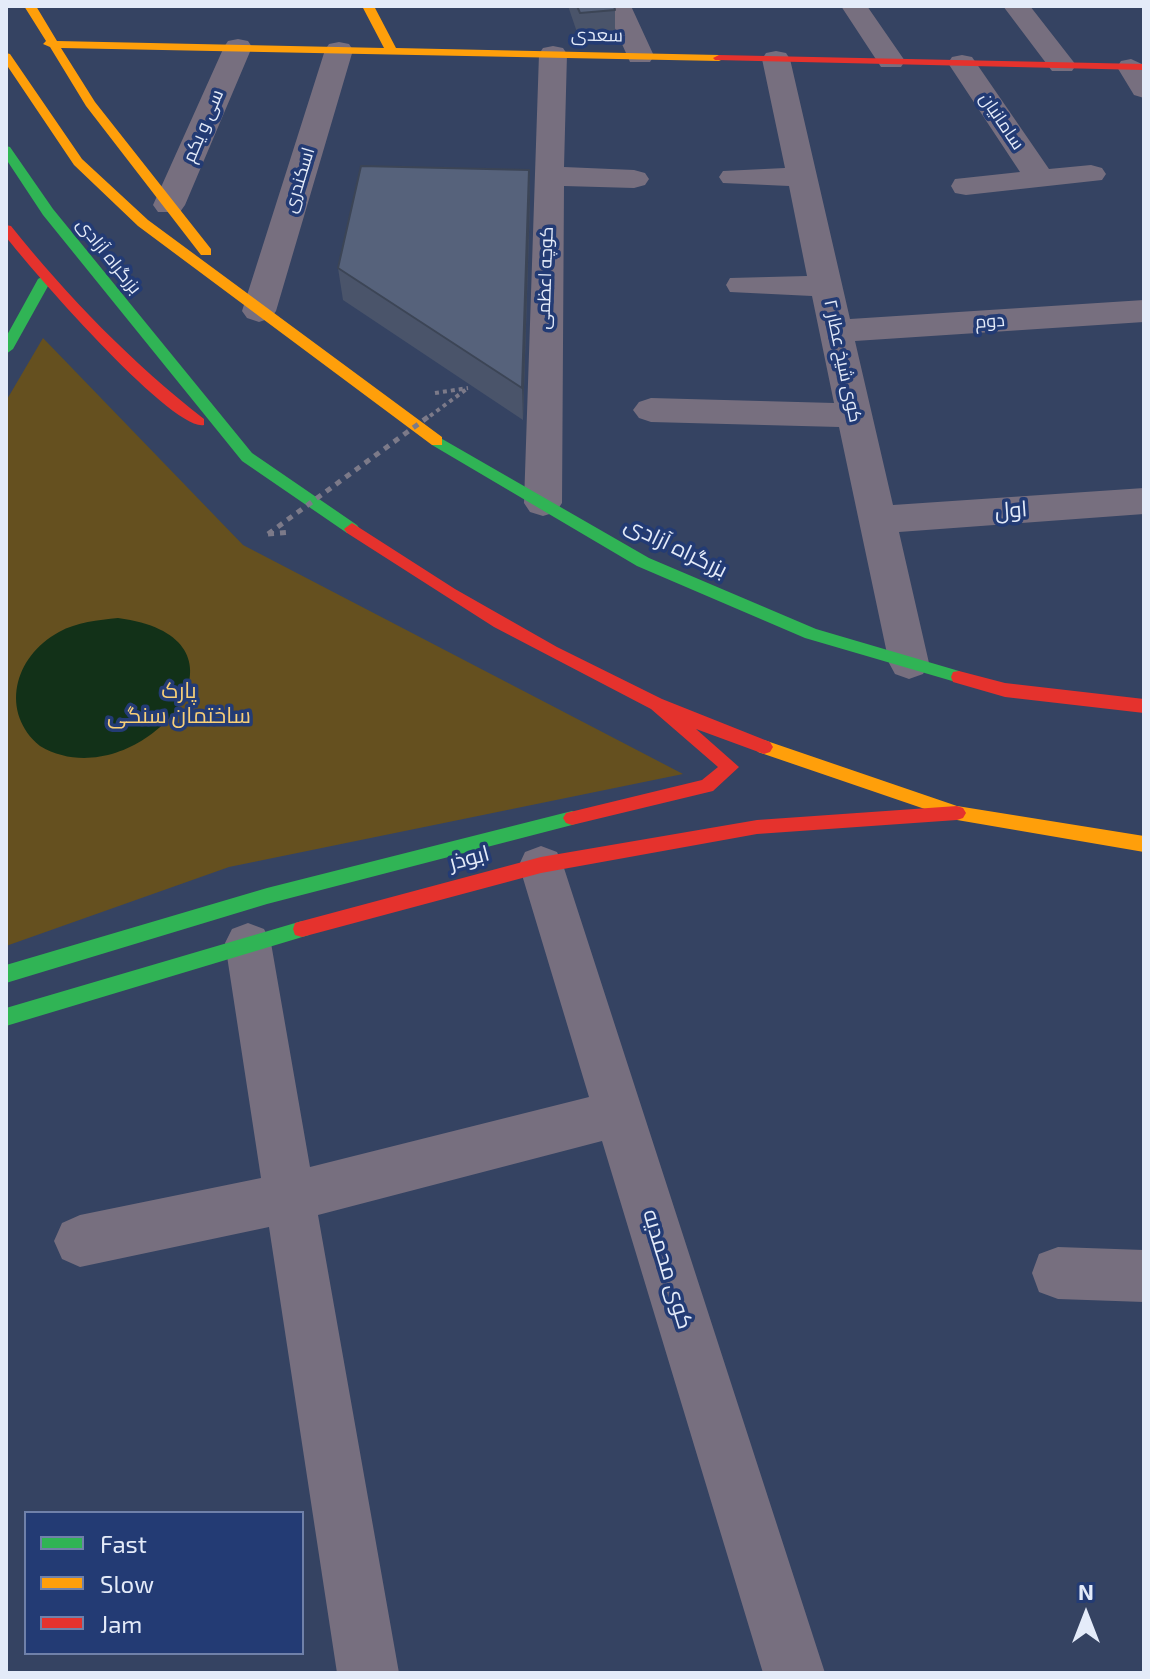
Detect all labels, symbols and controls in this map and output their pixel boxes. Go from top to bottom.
street label: سعدی [571,24,623,46]
street label: سی و یکم [178,86,228,166]
street label: سامانیان [975,88,1029,154]
street label: اسکندری [279,145,319,215]
street label: بزرگراه آزادی [72,214,146,298]
street label: کوچه اعظمی [532,226,558,330]
street label: کوی شیخ عطار ۲ [819,298,867,424]
street label: دوم [974,309,1006,333]
street label: اول [994,496,1028,524]
street label: بزرگراه آزادی [620,511,732,583]
park label: پارک ساختمان سنگی [107,678,251,730]
street label: ابوذر [446,840,492,876]
street label: کوی محمدیه [637,1206,699,1332]
legend [24,1511,304,1655]
text: Fast [100,1529,147,1558]
text: Slow [100,1569,154,1598]
north arrow [1046,1575,1126,1655]
text: N [1078,1578,1094,1604]
text: Jam [100,1609,142,1638]

